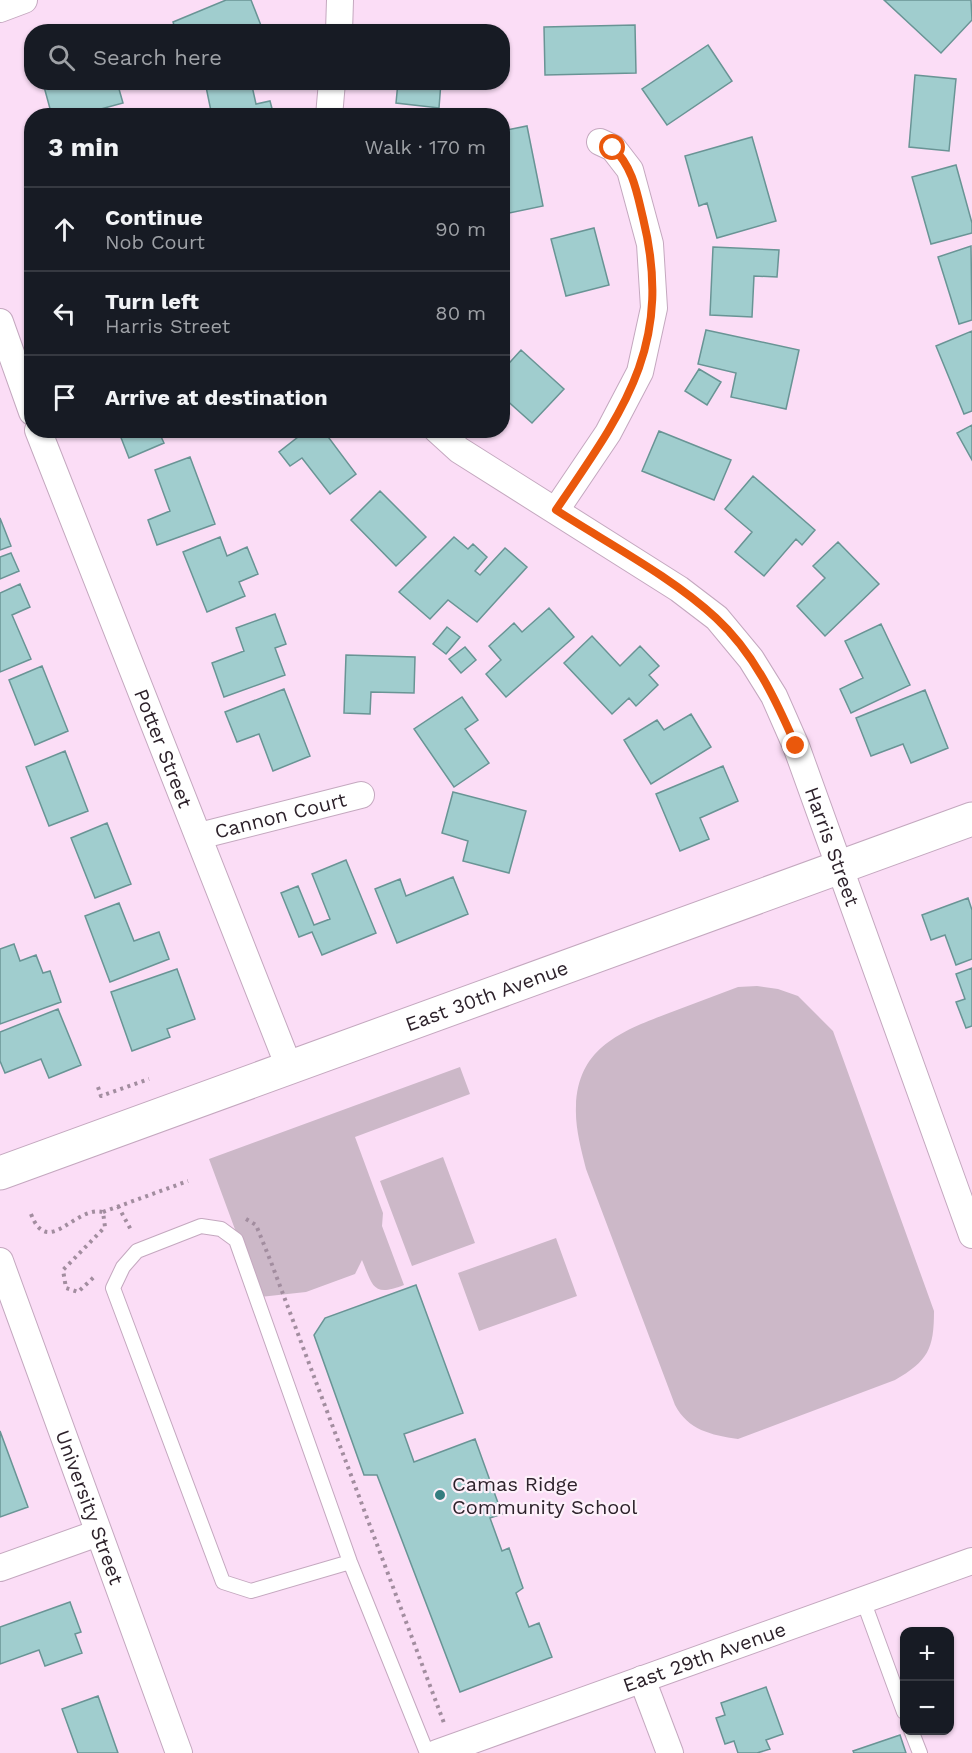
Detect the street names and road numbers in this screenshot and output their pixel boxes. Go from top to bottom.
street label: Potter Street [129,685,198,812]
street label: Harris Street [800,784,865,910]
street label: Cannon Court [212,787,349,844]
street label: East 30th Avenue [402,955,571,1036]
street label: University Street [50,1427,129,1588]
street label: East 29th Avenue [620,1617,789,1697]

